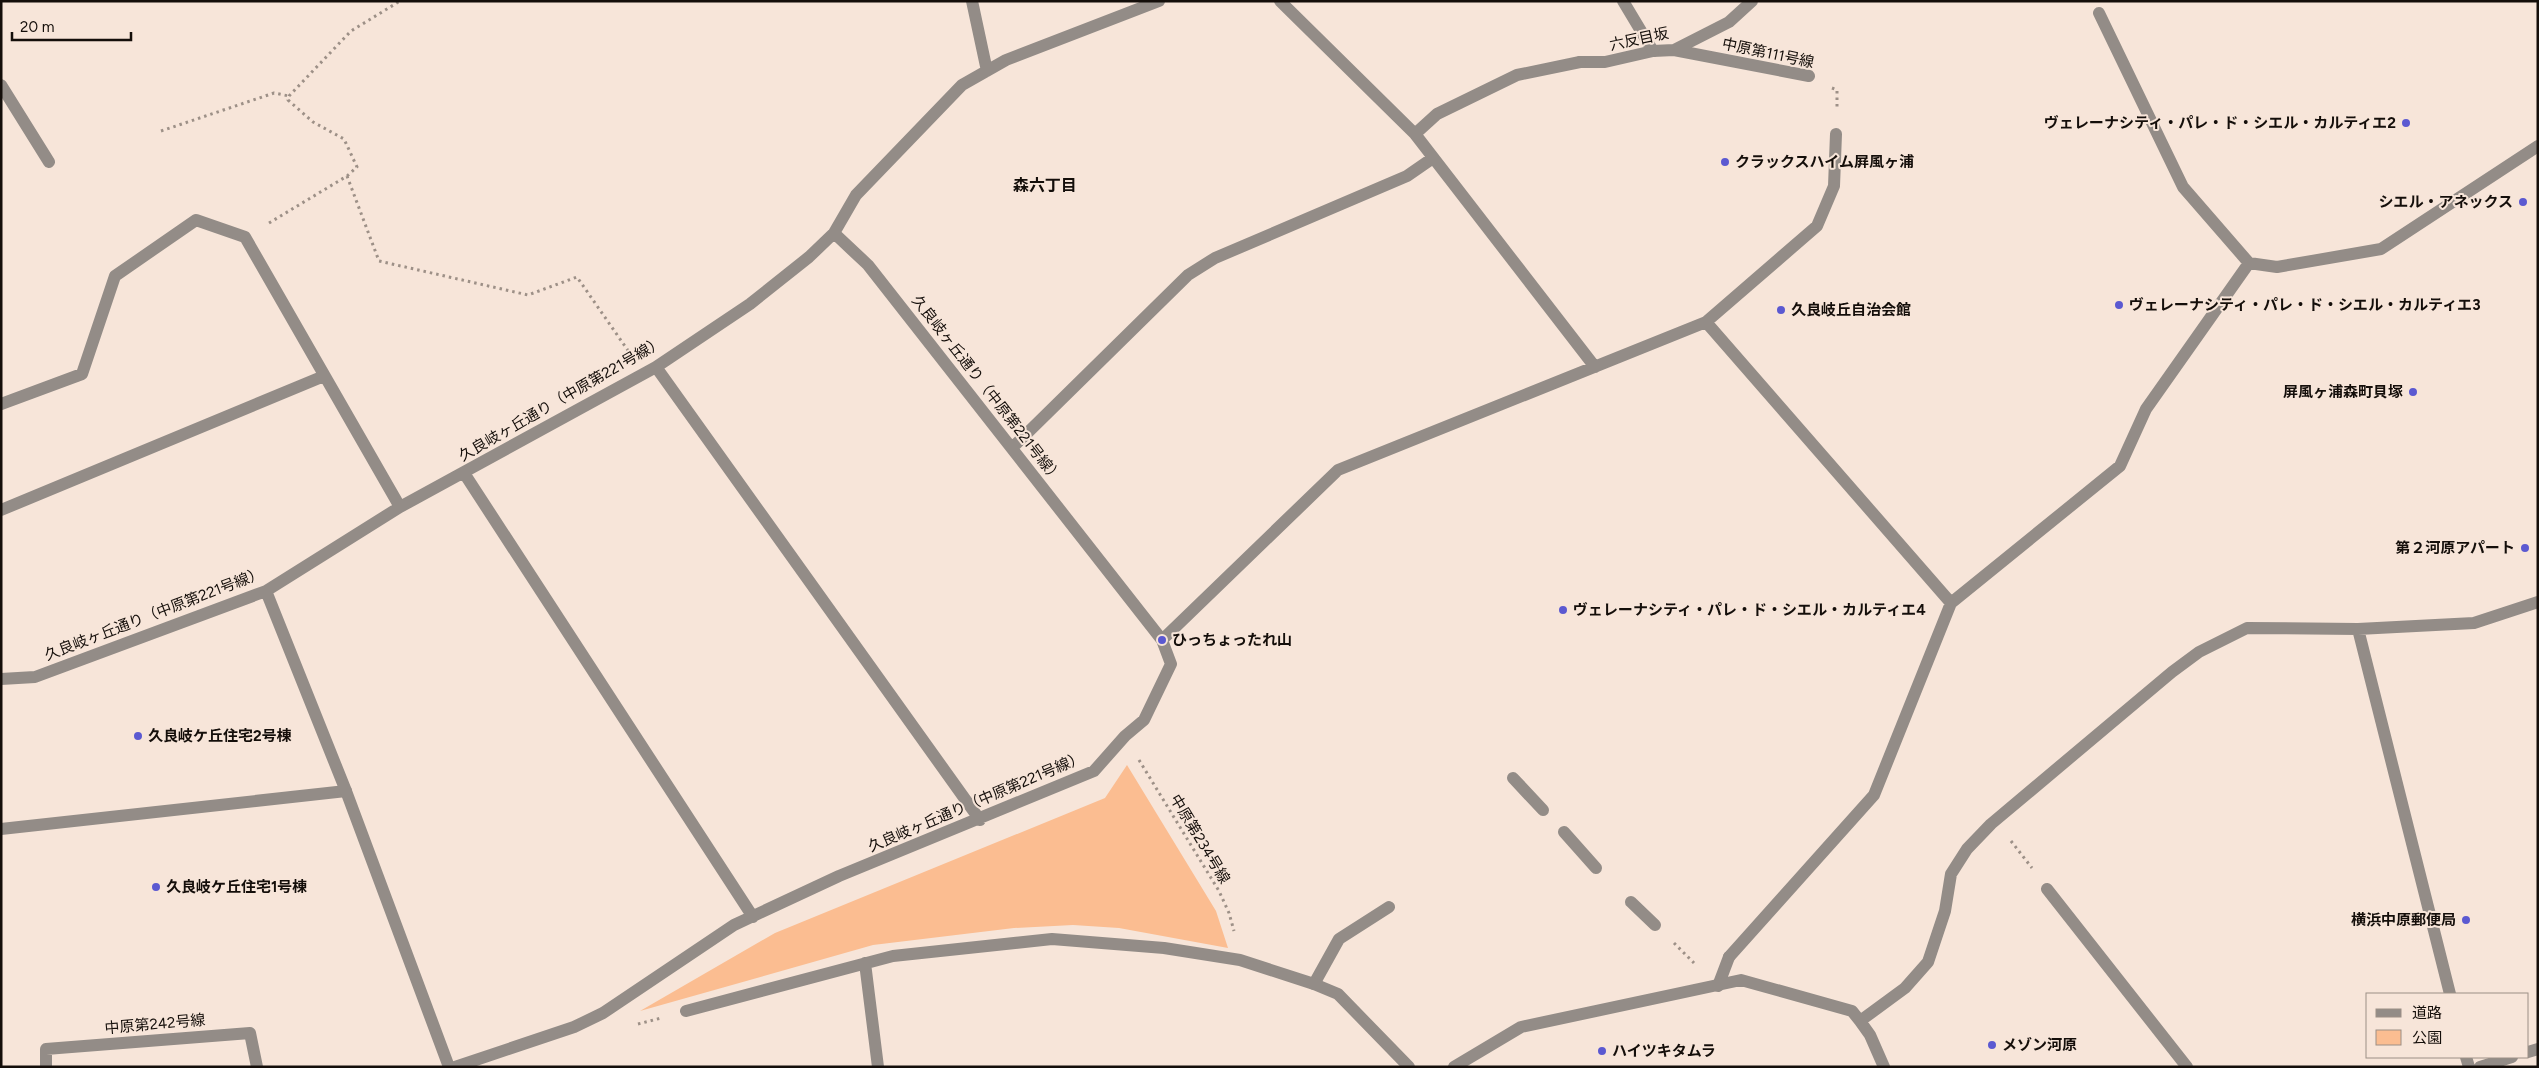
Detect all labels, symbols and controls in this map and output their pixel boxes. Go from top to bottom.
scale bar [12,10,131,42]
text: 20 m [20,18,54,36]
street label: 六反目坂 [1608,24,1670,54]
street label: 中原第111号線 [1720,34,1816,72]
place label: ヴェレーナシティ・パレ・ド・シエル・カルティエ2 [2044,114,2396,132]
marker: ヴェレーナシティ・パレ・ド・シエル・カルティエ2 [2400,117,2412,129]
place label: クラックスハイム屛風ヶ浦 [1735,153,1914,171]
marker: クラックスハイム屛風ヶ浦 [1719,156,1731,168]
district label: 森六丁目 [1013,176,1077,195]
place label: シエル・アネックス [2378,193,2513,211]
marker: シエル・アネックス [2517,196,2529,208]
street label: 久良岐ヶ丘通り（中原第221号線） [908,292,1066,486]
place label: ヴェレーナシティ・パレ・ド・シエル・カルティエ3 [2129,296,2481,314]
marker: ヴェレーナシティ・パレ・ド・シエル・カルティエ3 [2113,299,2125,311]
place label: 久良岐丘自治会館 [1791,301,1911,319]
marker: 久良岐丘自治会館 [1775,304,1787,316]
street label: 久良岐ヶ丘通り（中原第221号線） [456,333,666,465]
place label: 屏風ヶ浦森町貝塚 [2283,383,2403,401]
marker: 屏風ヶ浦森町貝塚 [2407,386,2419,398]
place label: 第２河原アパート [2395,539,2515,557]
marker: 第２河原アパート [2519,542,2531,554]
street label: 久良岐ヶ丘通り（中原第221号線） [42,564,266,664]
place label: ヴェレーナシティ・パレ・ド・シエル・カルティエ4 [1573,601,1926,619]
marker: ヴェレーナシティ・パレ・ド・シエル・カルティエ4 [1557,604,1569,616]
place label: ひっちょったれ山 [1172,631,1292,649]
marker: ひっちょったれ山 [1156,634,1168,646]
place label: 久良岐ケ丘住宅2号棟 [148,727,292,745]
marker: 久良岐ケ丘住宅2号棟 [132,730,144,742]
street label: 久良岐ヶ丘通り（中原第221号線） [865,748,1087,856]
street label: 中原第234号線 [1166,791,1234,887]
place label: 久良岐ケ丘住宅1号棟 [166,878,307,896]
marker: 久良岐ケ丘住宅1号棟 [150,881,162,893]
place label: 横浜中原郵便局 [2351,911,2456,929]
marker: 横浜中原郵便局 [2460,914,2472,926]
legend [2366,993,2529,1058]
text: 道路 [2412,1004,2442,1022]
street label: 中原第242号線 [104,1011,206,1037]
text: 公園 [2412,1029,2442,1047]
place label: メゾン河原 [2002,1036,2077,1054]
marker: メゾン河原 [1986,1039,1998,1051]
place label: ハイツキタムラ [1612,1042,1716,1060]
marker: ハイツキタムラ [1596,1045,1608,1057]

